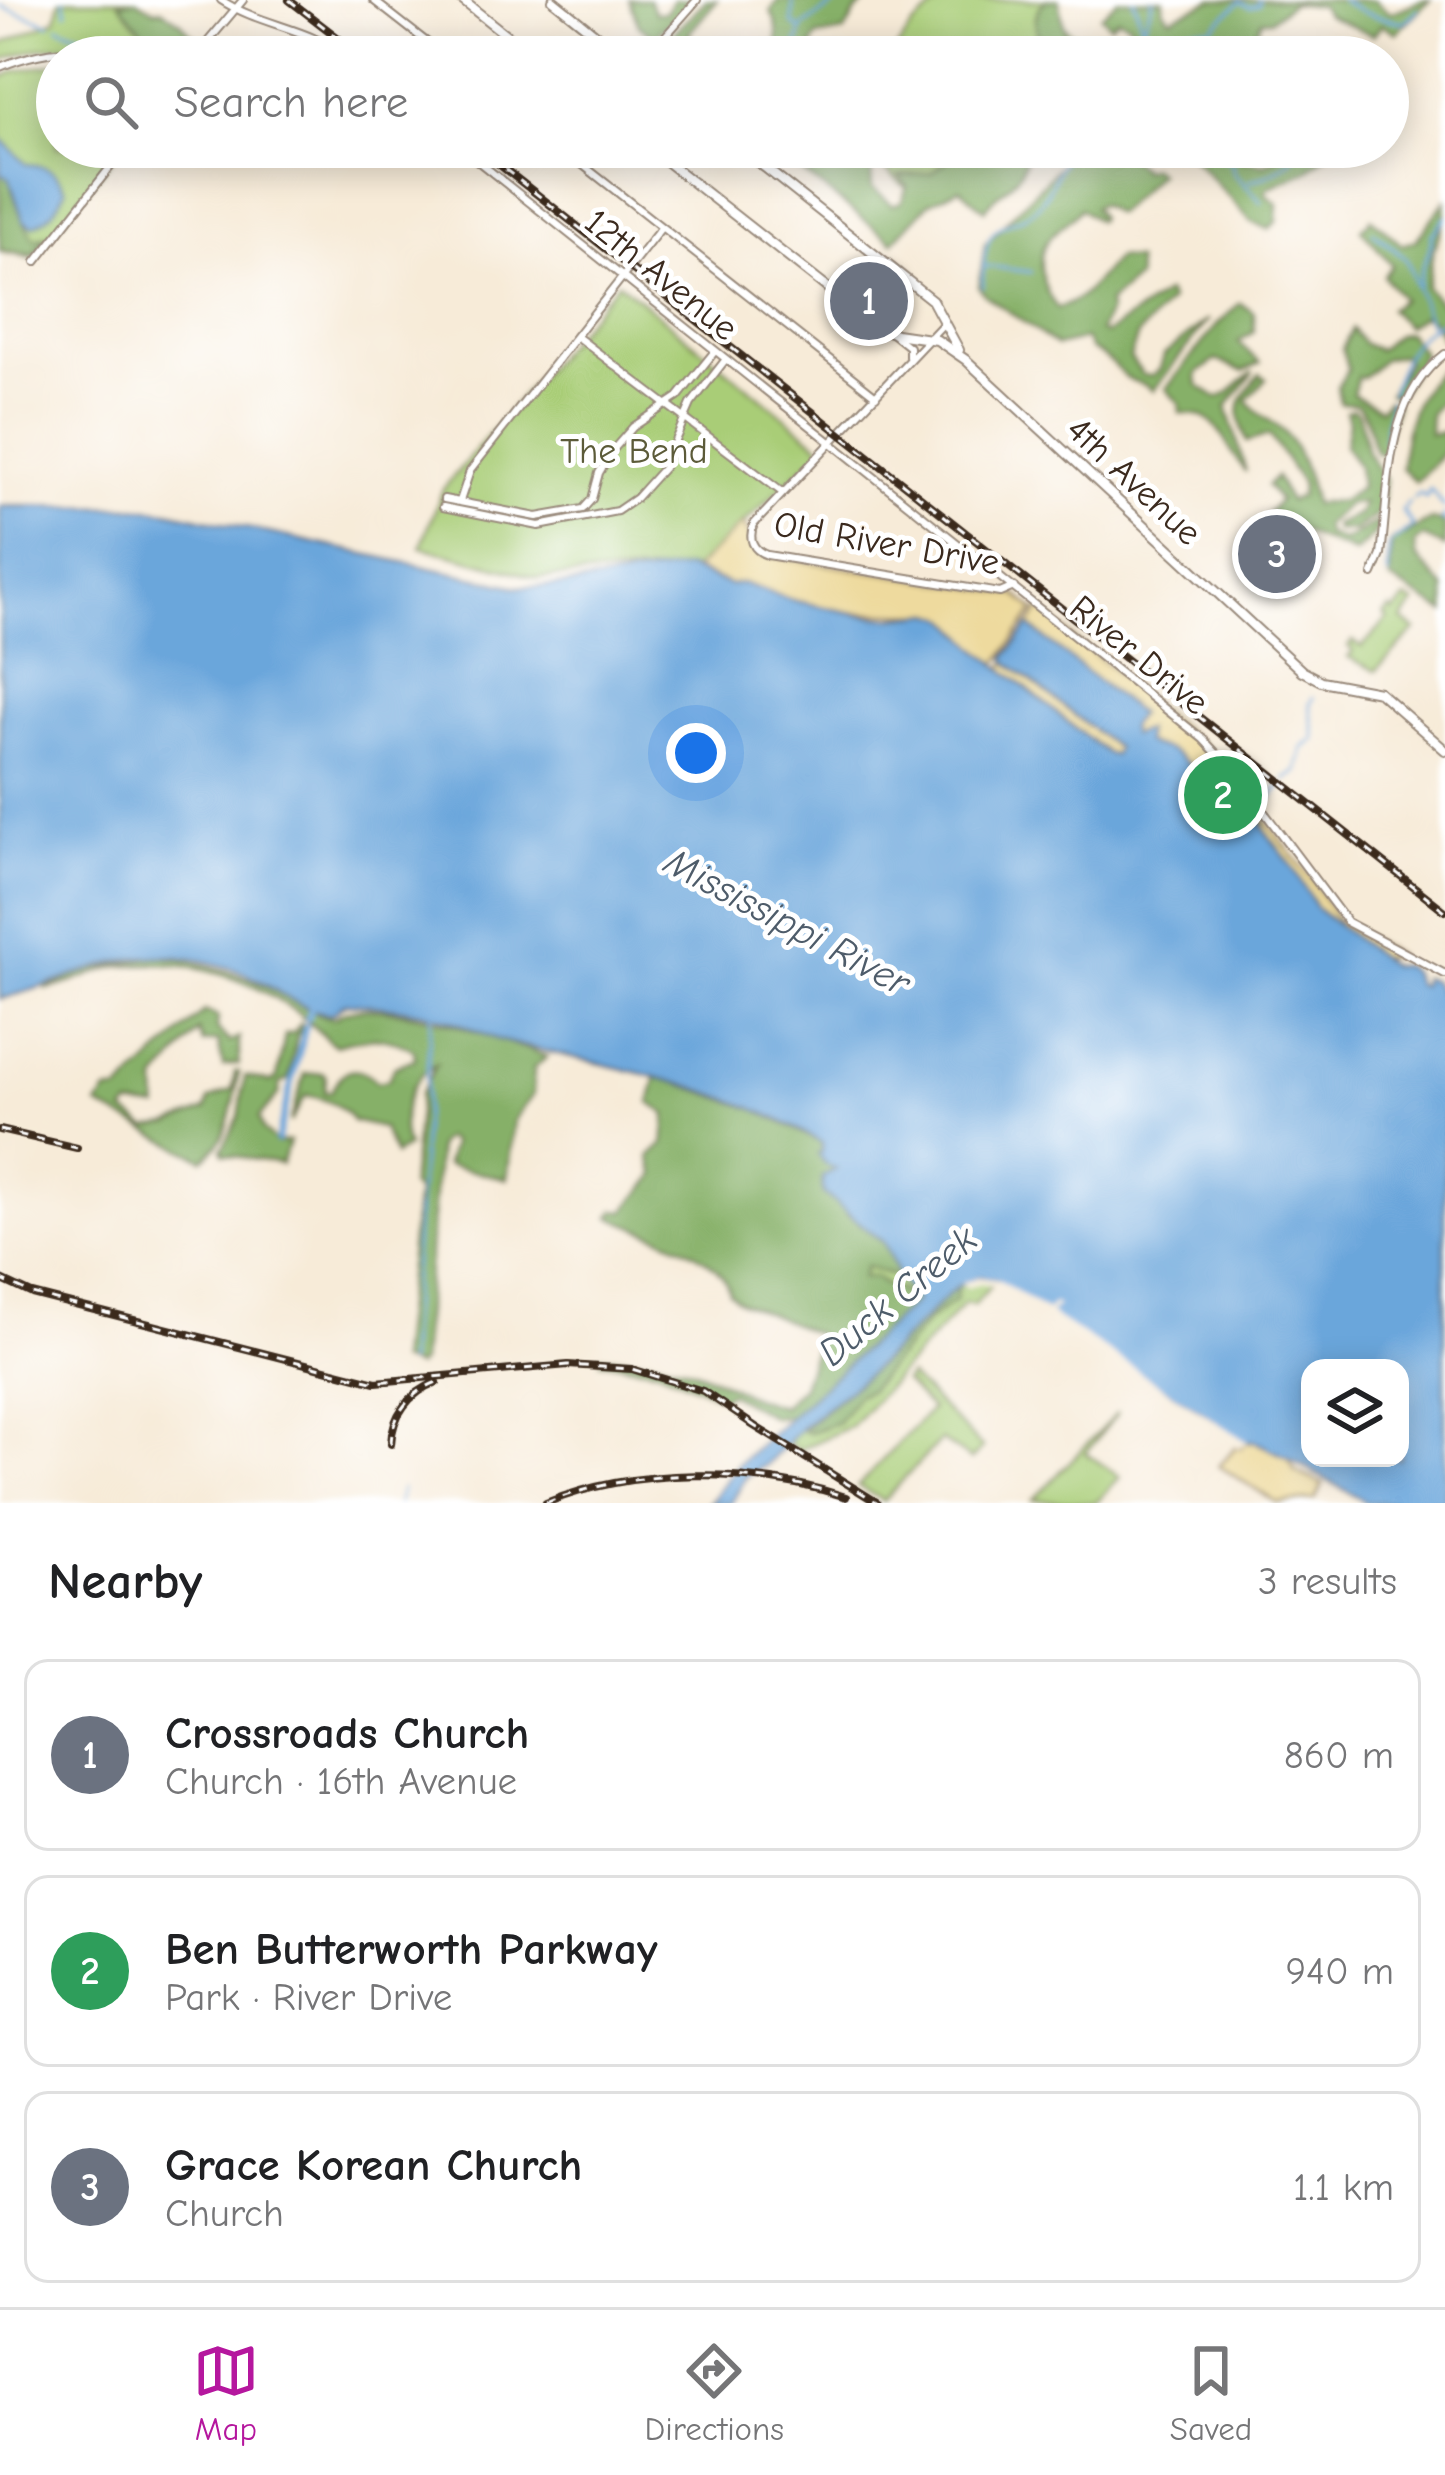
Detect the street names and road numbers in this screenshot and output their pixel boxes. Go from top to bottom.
street label: 12th Avenue [577,201,746,349]
street label: 4th Avenue [1058,409,1210,554]
street label: Old River Drive [771,503,1003,583]
street label: River Drive [1062,587,1216,723]

